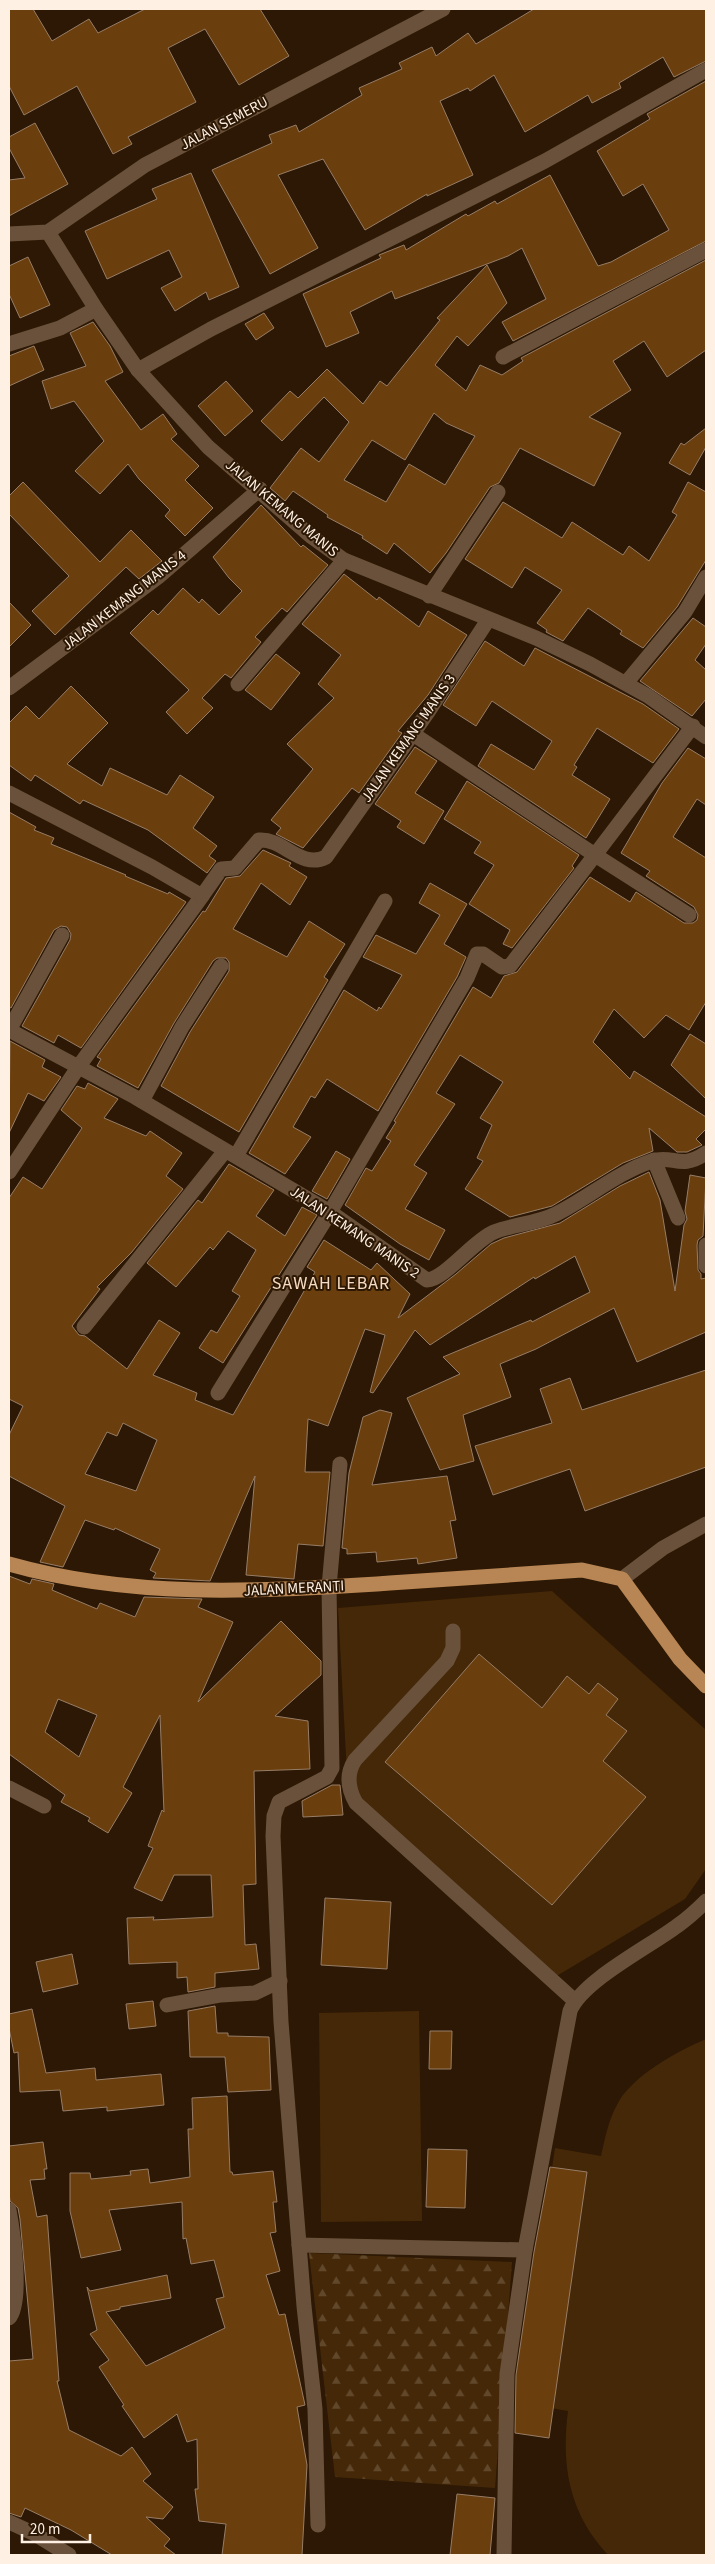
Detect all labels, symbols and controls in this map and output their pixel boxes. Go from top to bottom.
street label: JALAN SEMERU [177,92,272,155]
street label: JALAN KEMANG MANIS [221,455,343,562]
street label: JALAN KEMANG MANIS 4 [58,545,191,656]
street label: JALAN KEMANG MANIS 3 [356,670,461,807]
street label: JALAN KEMANG MANIS 2 [286,1181,424,1284]
district label: SAWAH LEBAR [272,1271,390,1296]
street label: JALAN MERANTI [243,1575,345,1602]
scale bar [22,2512,90,2544]
text: 20 m [30,2519,60,2540]

